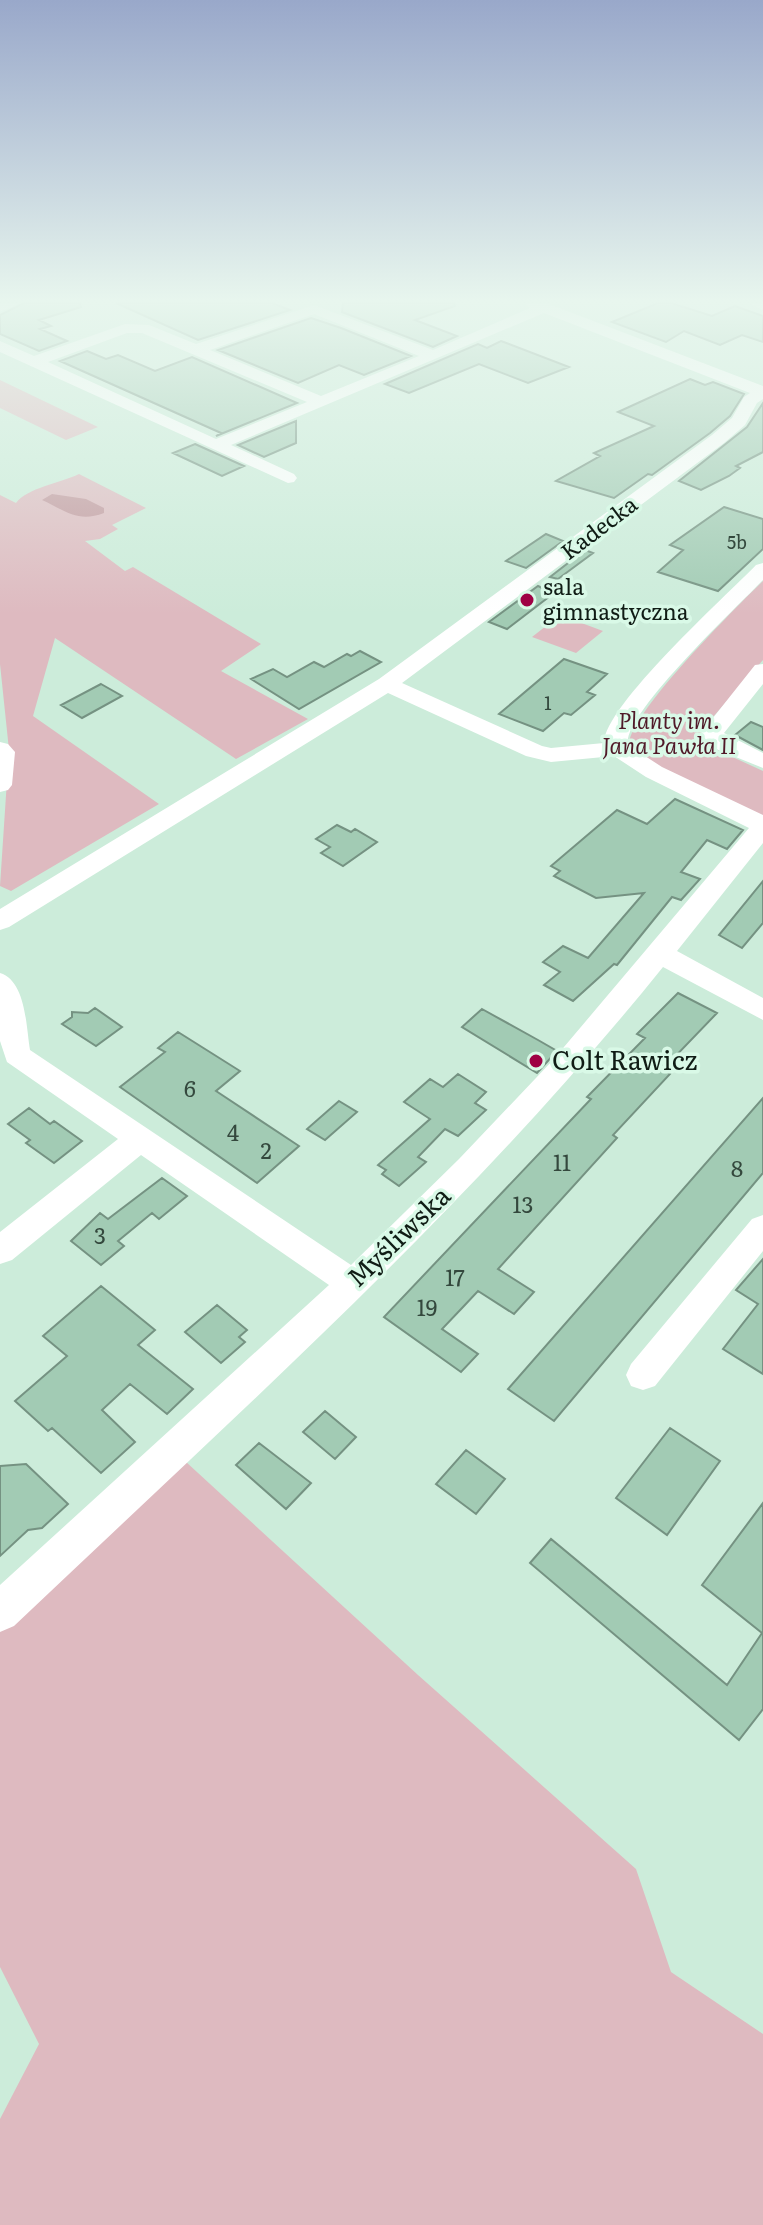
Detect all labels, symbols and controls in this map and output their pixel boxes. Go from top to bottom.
street label: Kadecka [553,487,644,567]
house number: 5b [727,528,747,555]
place label: sala gimnastyczna [543,569,689,627]
marker: sala gimnastyczna [518,591,536,609]
house number: 1 [544,689,552,716]
park label: Planty im. Jana Pawła II [602,703,736,761]
place label: Colt Rawicz [552,1039,697,1078]
marker: Colt Rawicz [527,1052,545,1070]
house number: 6 [184,1071,196,1104]
house number: 4 [227,1115,239,1148]
house number: 2 [260,1133,272,1166]
house number: 11 [553,1145,571,1178]
house number: 8 [731,1151,743,1184]
street label: Myśliwska [337,1176,458,1295]
house number: 13 [513,1187,533,1220]
house number: 3 [94,1218,106,1251]
house number: 17 [445,1260,465,1293]
house number: 19 [417,1290,437,1323]

